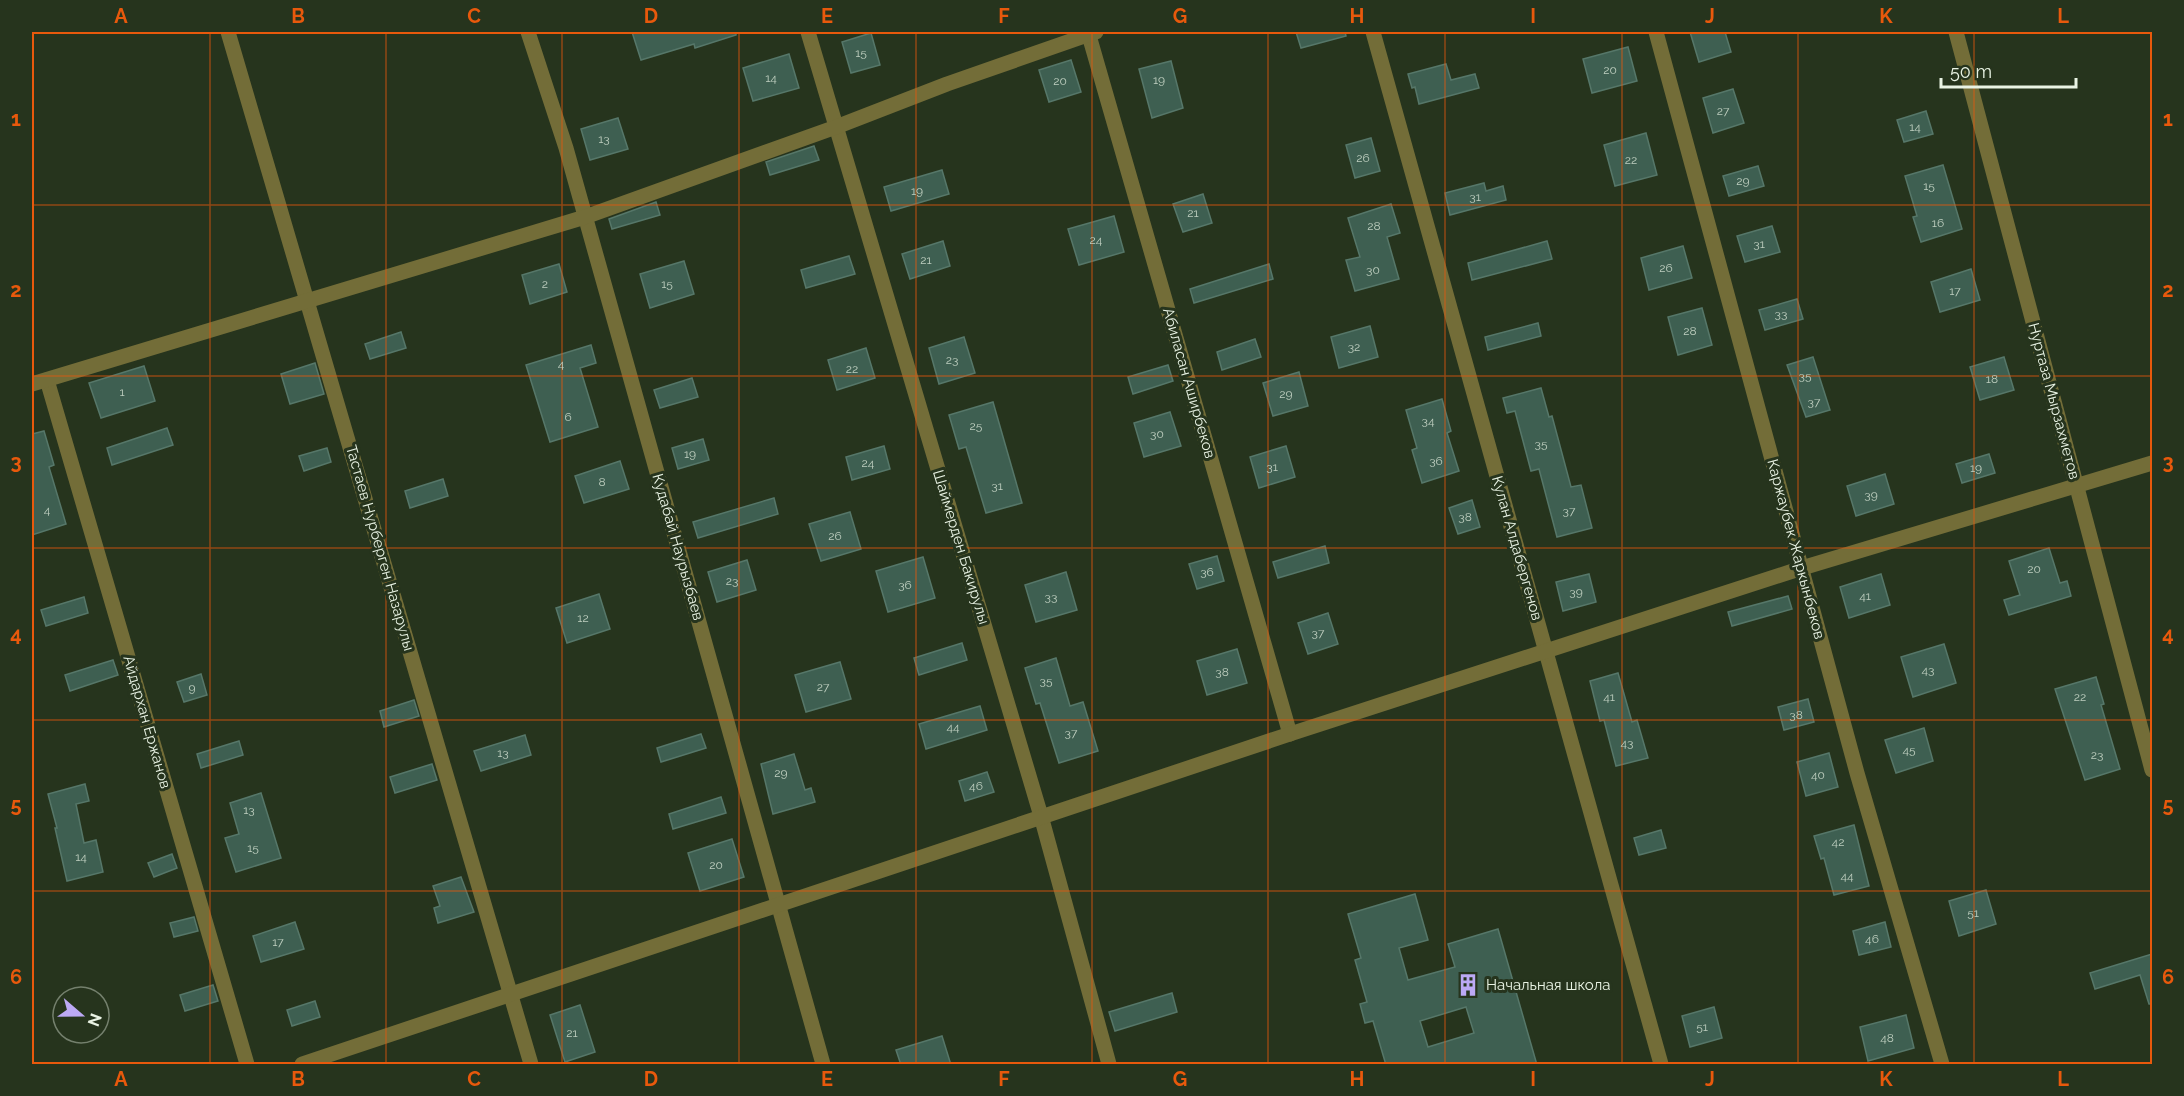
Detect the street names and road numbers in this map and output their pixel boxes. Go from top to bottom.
street label: Абиласан Аширбеков [1159,306,1219,460]
street label: Нуртаза Мырзахметов [2024,321,2084,481]
street label: Тастаев Нурберген Назарулы [342,443,418,653]
street label: Каржаубек Жаркынбеков [1763,457,1829,641]
street label: Шаймерден Бакирулы [929,468,993,626]
street label: Кудабай Наурызбаев [648,472,708,622]
street label: Кулан Алдабергенов [1488,474,1546,622]
street label: Айдархан Ержанов [119,653,175,791]

